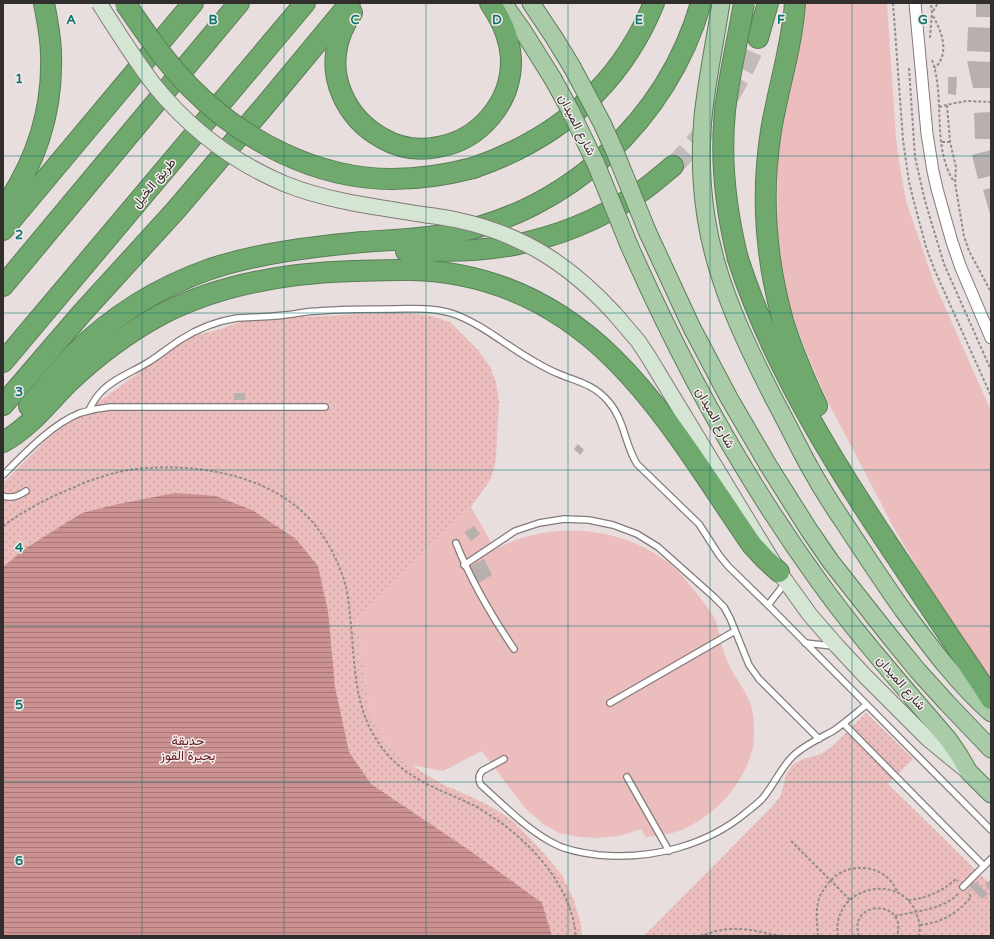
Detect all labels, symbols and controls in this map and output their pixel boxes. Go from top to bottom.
text: A [66,12,76,28]
text: B [208,12,218,28]
text: C [350,12,360,28]
text: D [492,12,502,28]
text: E [635,12,643,28]
text: F [777,12,785,28]
text: G [918,12,928,28]
text: 1 [15,71,23,87]
street label: شارع الميدان [554,91,599,159]
street label: طريق الخيل [128,155,180,211]
text: 2 [15,227,23,243]
text: 3 [15,384,23,400]
street label: شارع الميدان [691,385,738,452]
text: 4 [15,540,24,556]
street label: شارع الميدان [872,652,929,714]
text: 5 [15,697,23,713]
park label: حديقة بحيرة القوز [160,733,216,764]
text: 6 [15,853,23,869]

